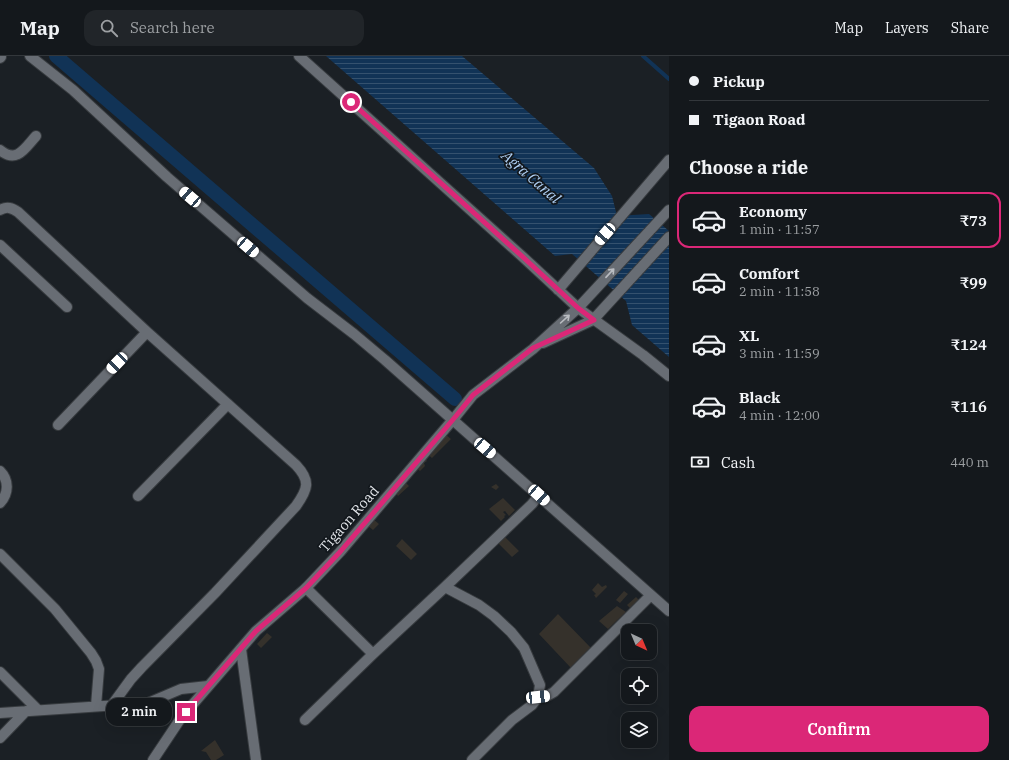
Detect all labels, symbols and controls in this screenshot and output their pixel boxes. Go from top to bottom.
search box [84,10,364,46]
text: Map [20,16,60,40]
icon: search [98,17,120,39]
text: Search here [130,18,214,37]
text: Map [835,19,863,37]
text: Layers [885,19,929,37]
text: Share [951,19,989,37]
text: Pickup [713,72,765,91]
route start [342,93,360,111]
text: Tigaon Road [713,110,806,129]
water label: Agra Canal [497,145,565,208]
text: Choose a ride [689,156,808,179]
car [177,185,203,209]
icon: car [691,202,727,238]
text: Economy [739,202,807,221]
text: ₹73 [960,211,987,230]
car [593,221,617,247]
text: 1 min · 11:57 [739,221,820,238]
car [235,235,261,259]
icon: car [691,264,727,300]
text: Comfort [739,264,799,283]
one-way arrow [605,268,615,278]
text: ₹99 [960,273,987,292]
text: 2 min · 11:58 [739,283,820,300]
one-way arrow [560,314,571,323]
icon: car [691,326,727,362]
text: XL [739,326,759,345]
text: ₹124 [951,335,987,354]
text: 3 min · 11:59 [739,345,820,362]
car [104,350,130,376]
icon: car [691,388,727,424]
text: Black [739,388,780,407]
text: ₹116 [951,397,987,416]
text: 4 min · 12:00 [739,407,820,424]
car [472,436,498,460]
icon: cash [689,451,711,473]
text: Cash [721,453,755,472]
text: 440 m [950,454,989,471]
street label: Tigaon Road [315,482,383,556]
car [526,483,552,507]
north arrow [621,624,657,660]
map controls [621,624,657,748]
button: locate [621,668,657,704]
car [525,690,551,704]
callout: 2 min [106,698,172,726]
text: 2 min [121,703,157,720]
route end [177,703,195,721]
button: Confirm [689,706,989,752]
button: layers [621,712,657,748]

